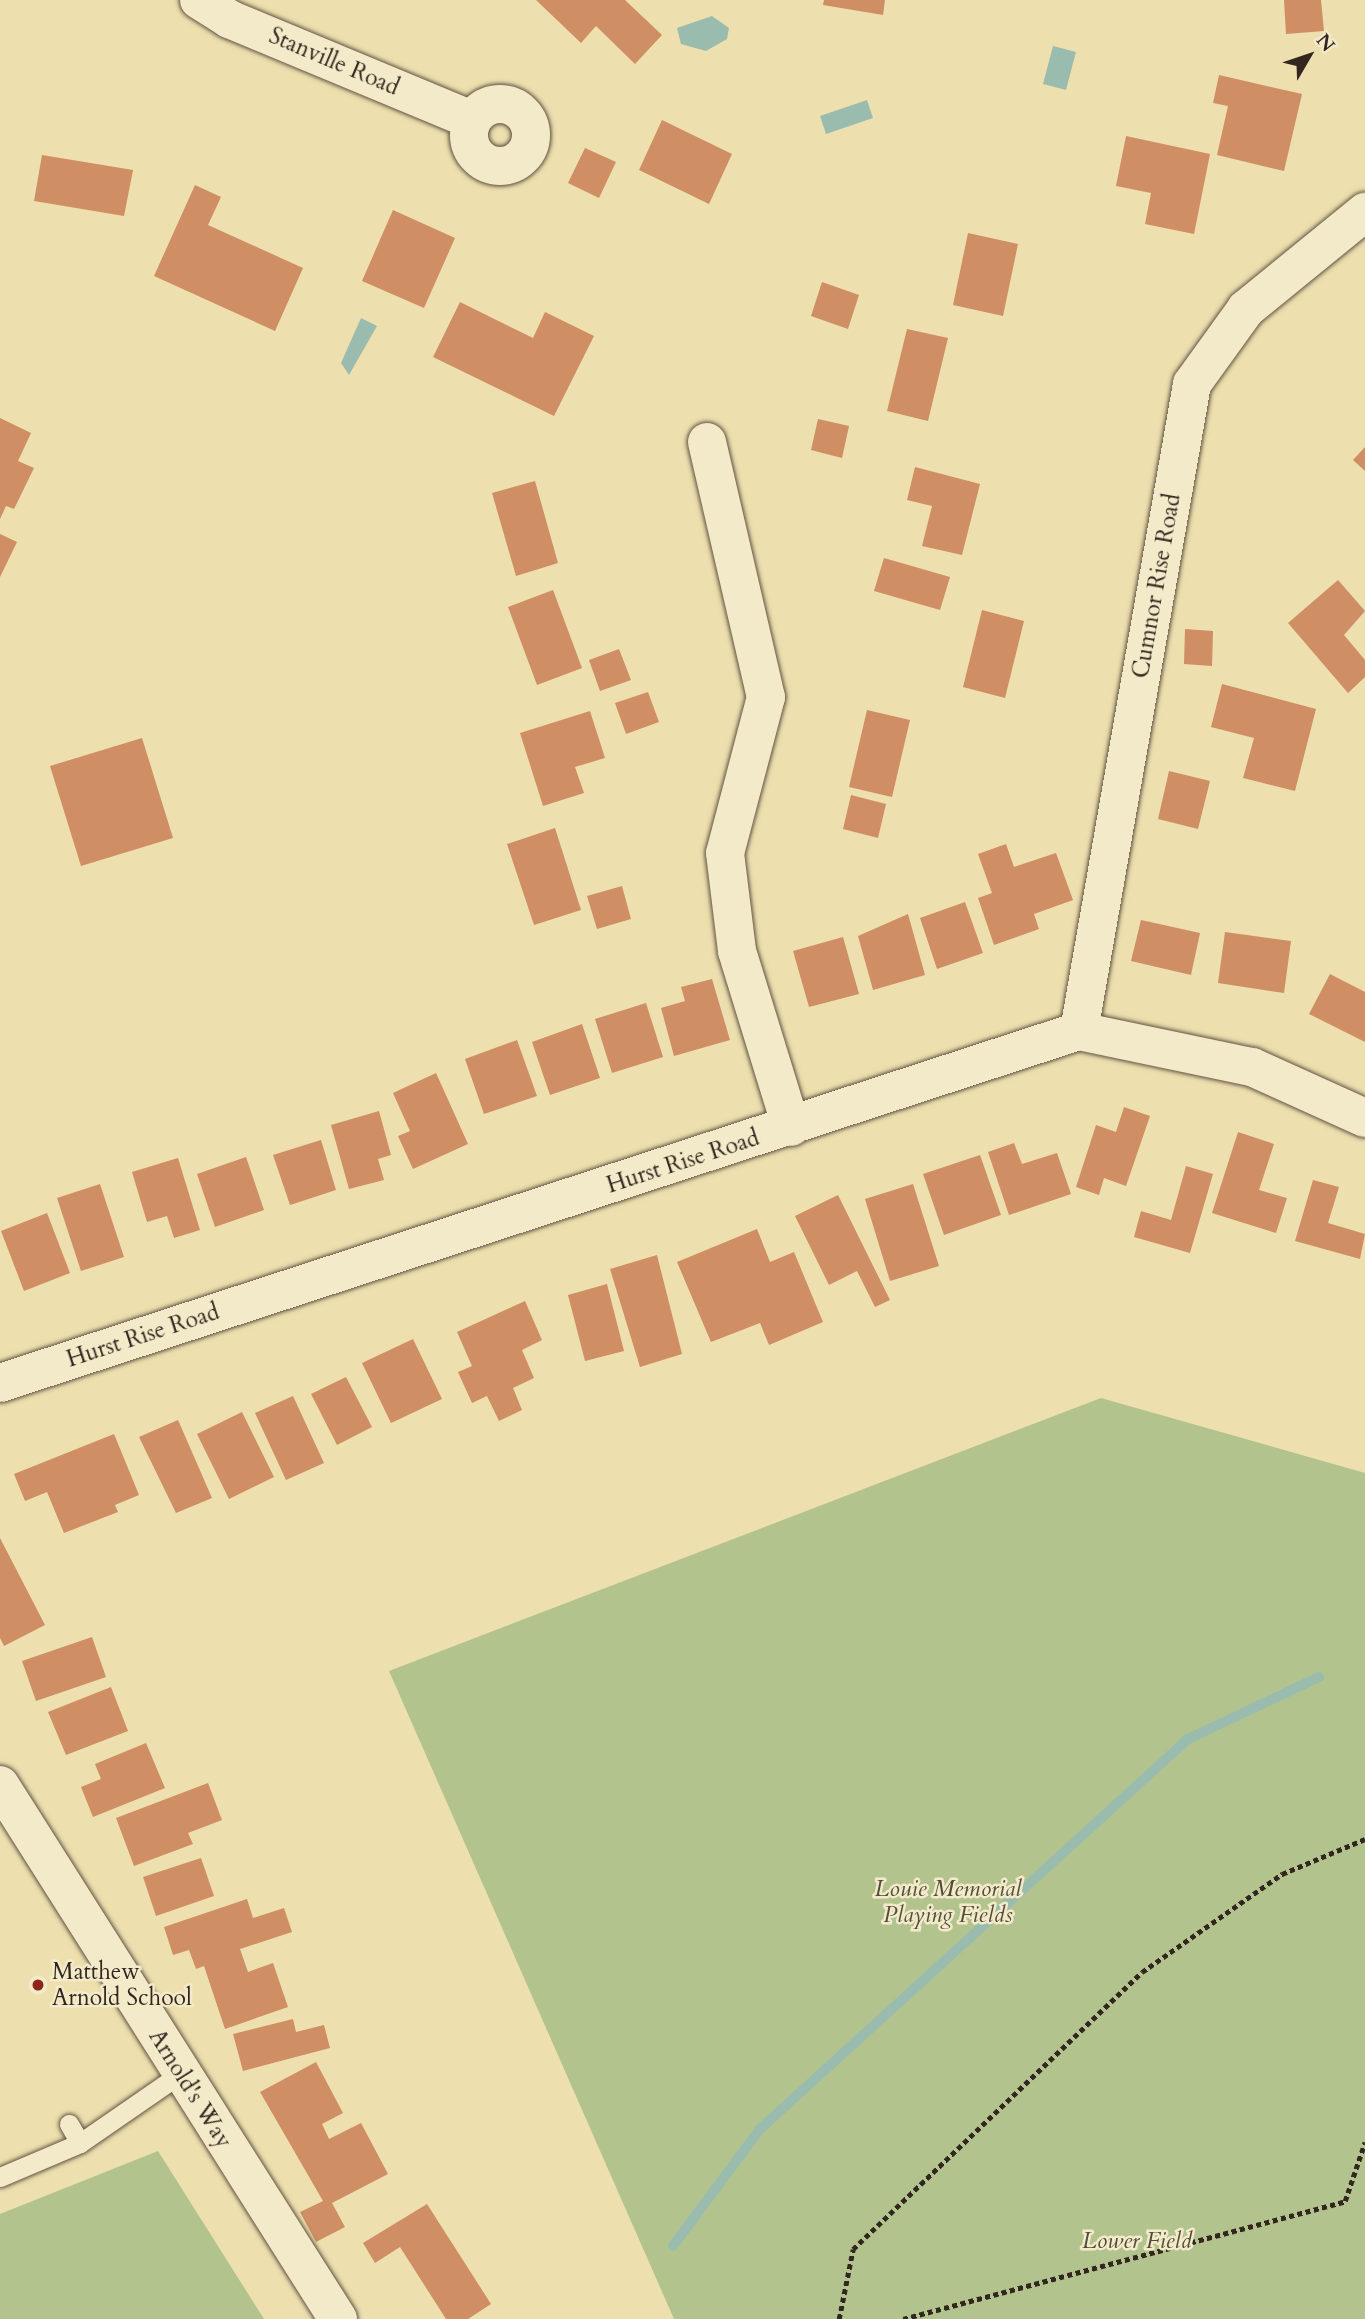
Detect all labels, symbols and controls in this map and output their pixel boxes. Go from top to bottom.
north arrow [1274,21,1344,91]
street label: Stanville Road [265,22,403,102]
text: N [1310,28,1341,57]
street label: Cumnor Rise Road [1127,492,1187,680]
street label: Hurst Rise Road [603,1124,763,1200]
street label: Hurst Rise Road [63,1298,223,1374]
park label: Louie Memorial Playing Fields [874,1875,1022,1929]
place label: Matthew Arnold School [52,1958,192,2012]
marker: Matthew Arnold School [30,1977,46,1993]
street label: Arnold's Way [143,2024,237,2154]
park label: Lower Field [1082,2227,1192,2255]

